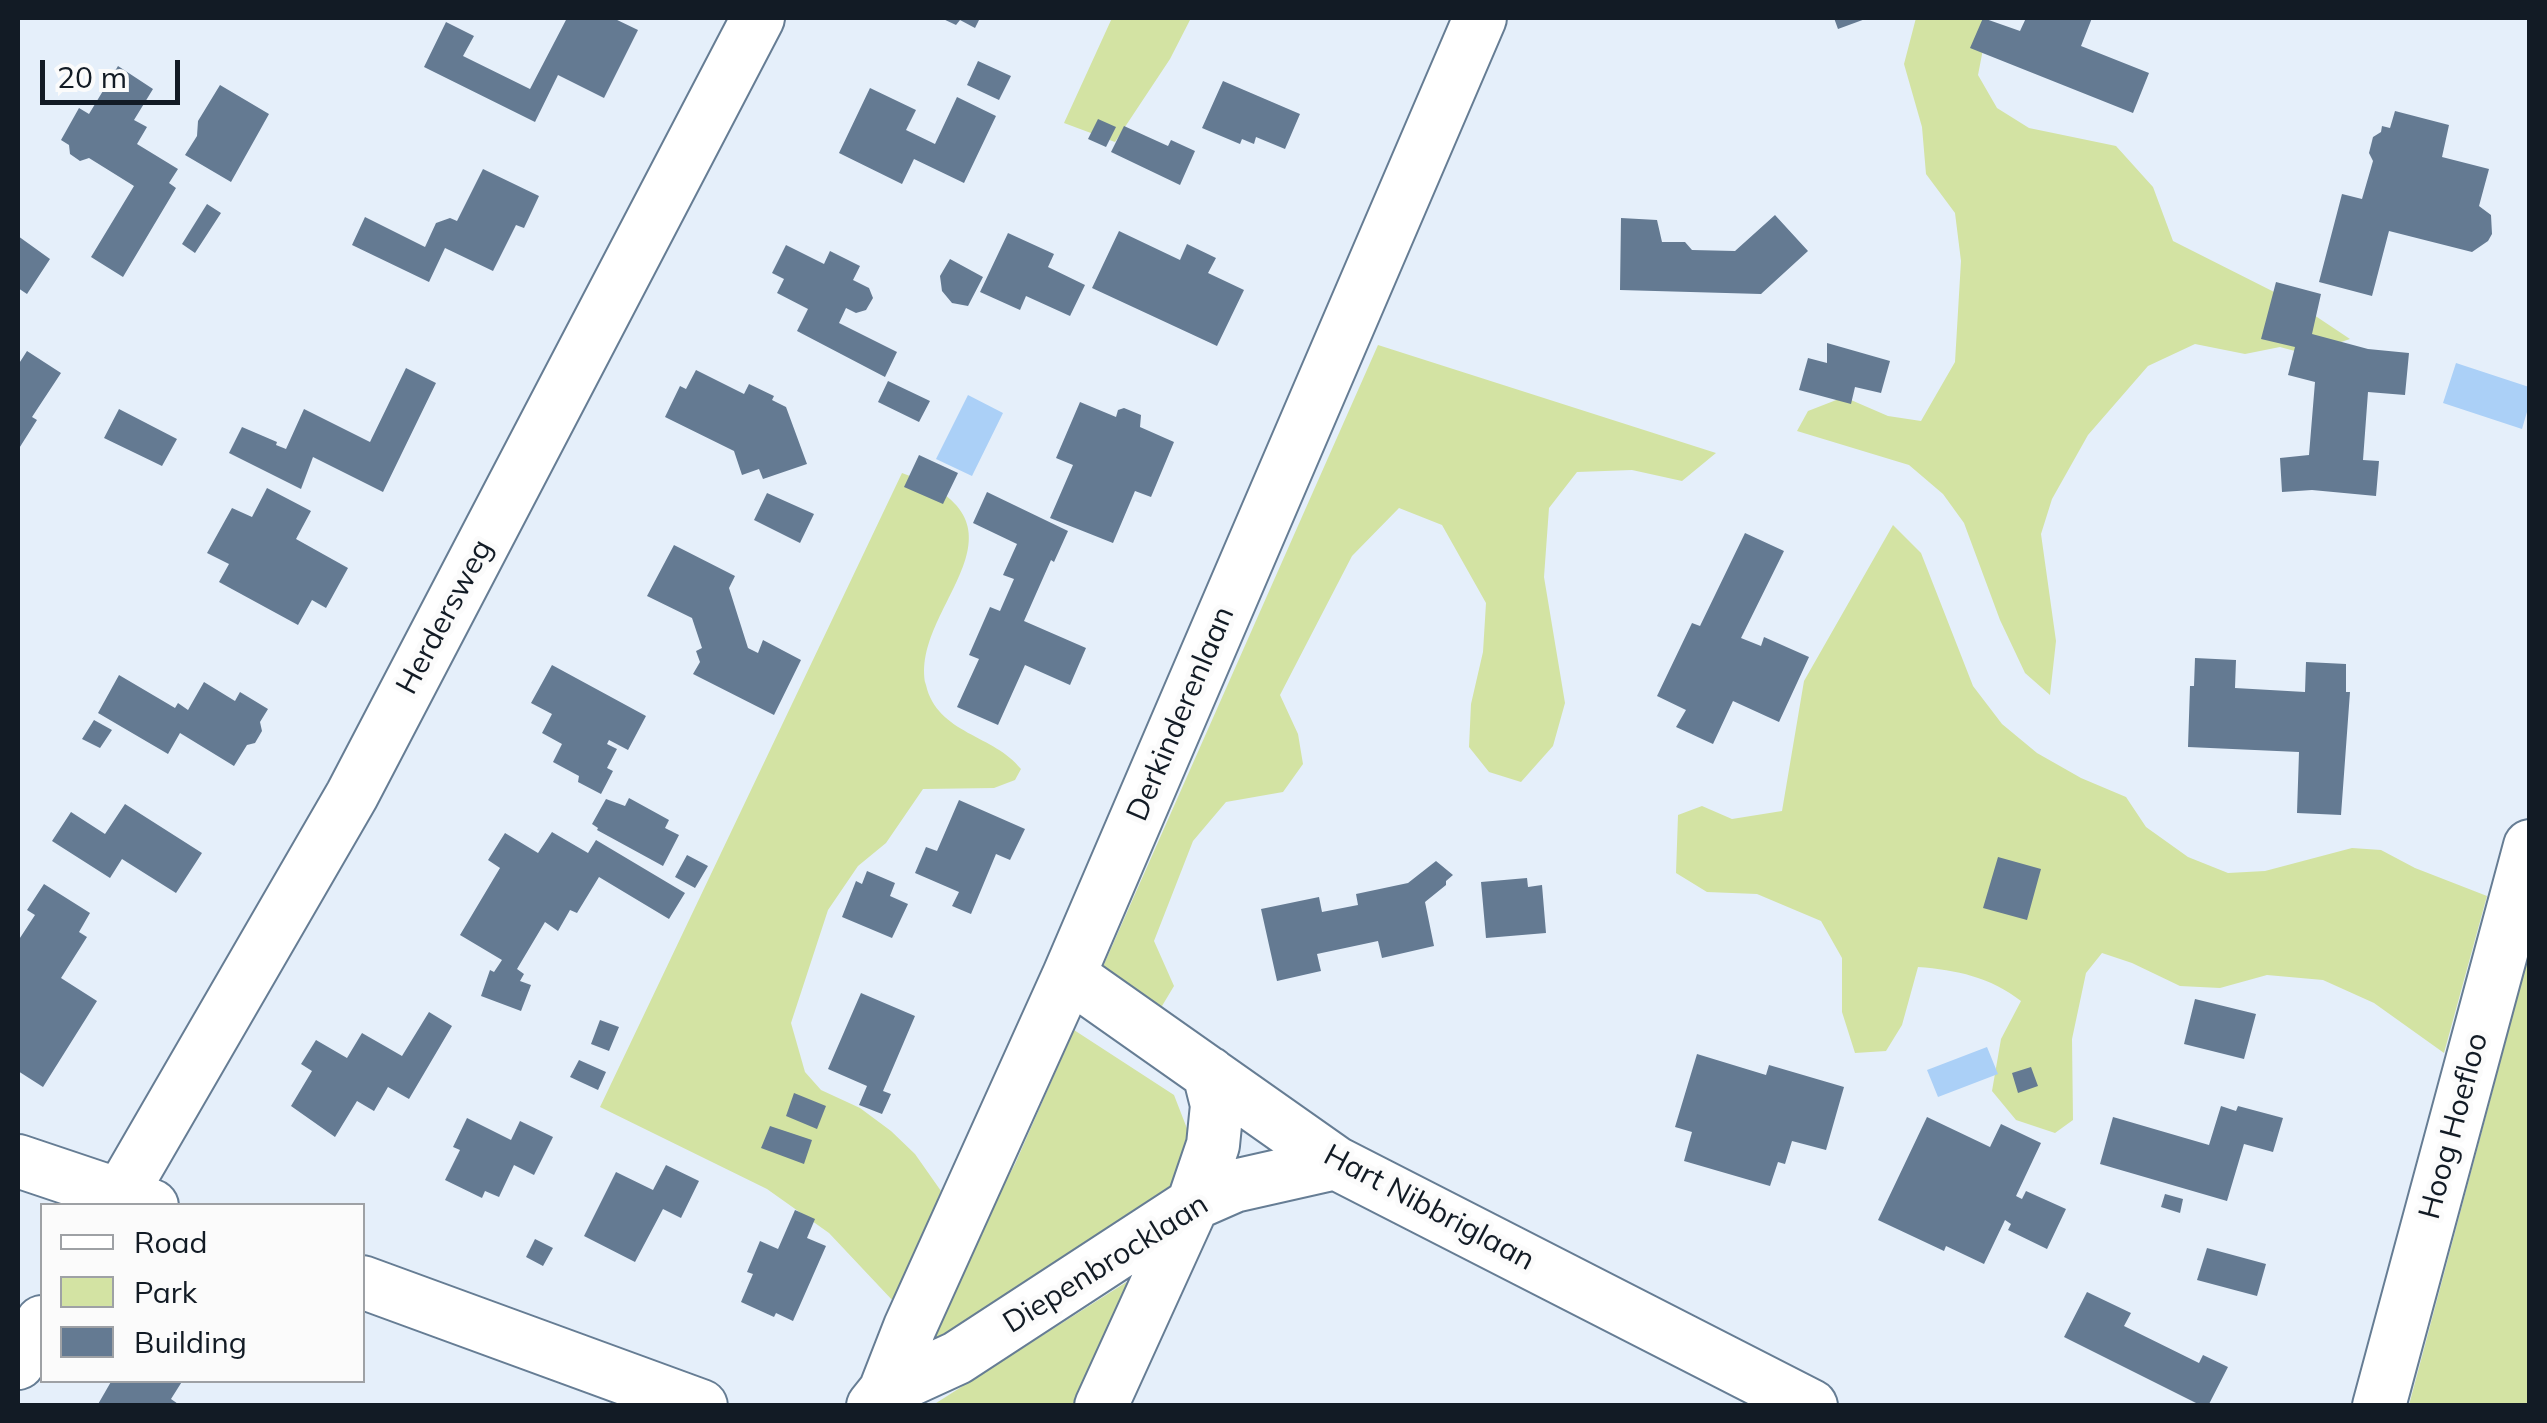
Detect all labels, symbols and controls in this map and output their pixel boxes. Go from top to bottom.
scale bar [45,40,185,102]
text: 20 m [57,58,127,96]
street label: Herdersweg [389,534,501,700]
street label: Derkinderenlaan [1120,601,1242,827]
street label: Hoog Hoefloo [2412,1029,2496,1223]
street label: Hart Nibbriglaan [1318,1137,1540,1279]
street label: Diepenbrocklaan [997,1187,1215,1341]
legend [40,1203,365,1383]
text: Road [134,1223,208,1261]
text: Park [134,1273,197,1311]
text: Building [134,1323,247,1361]

